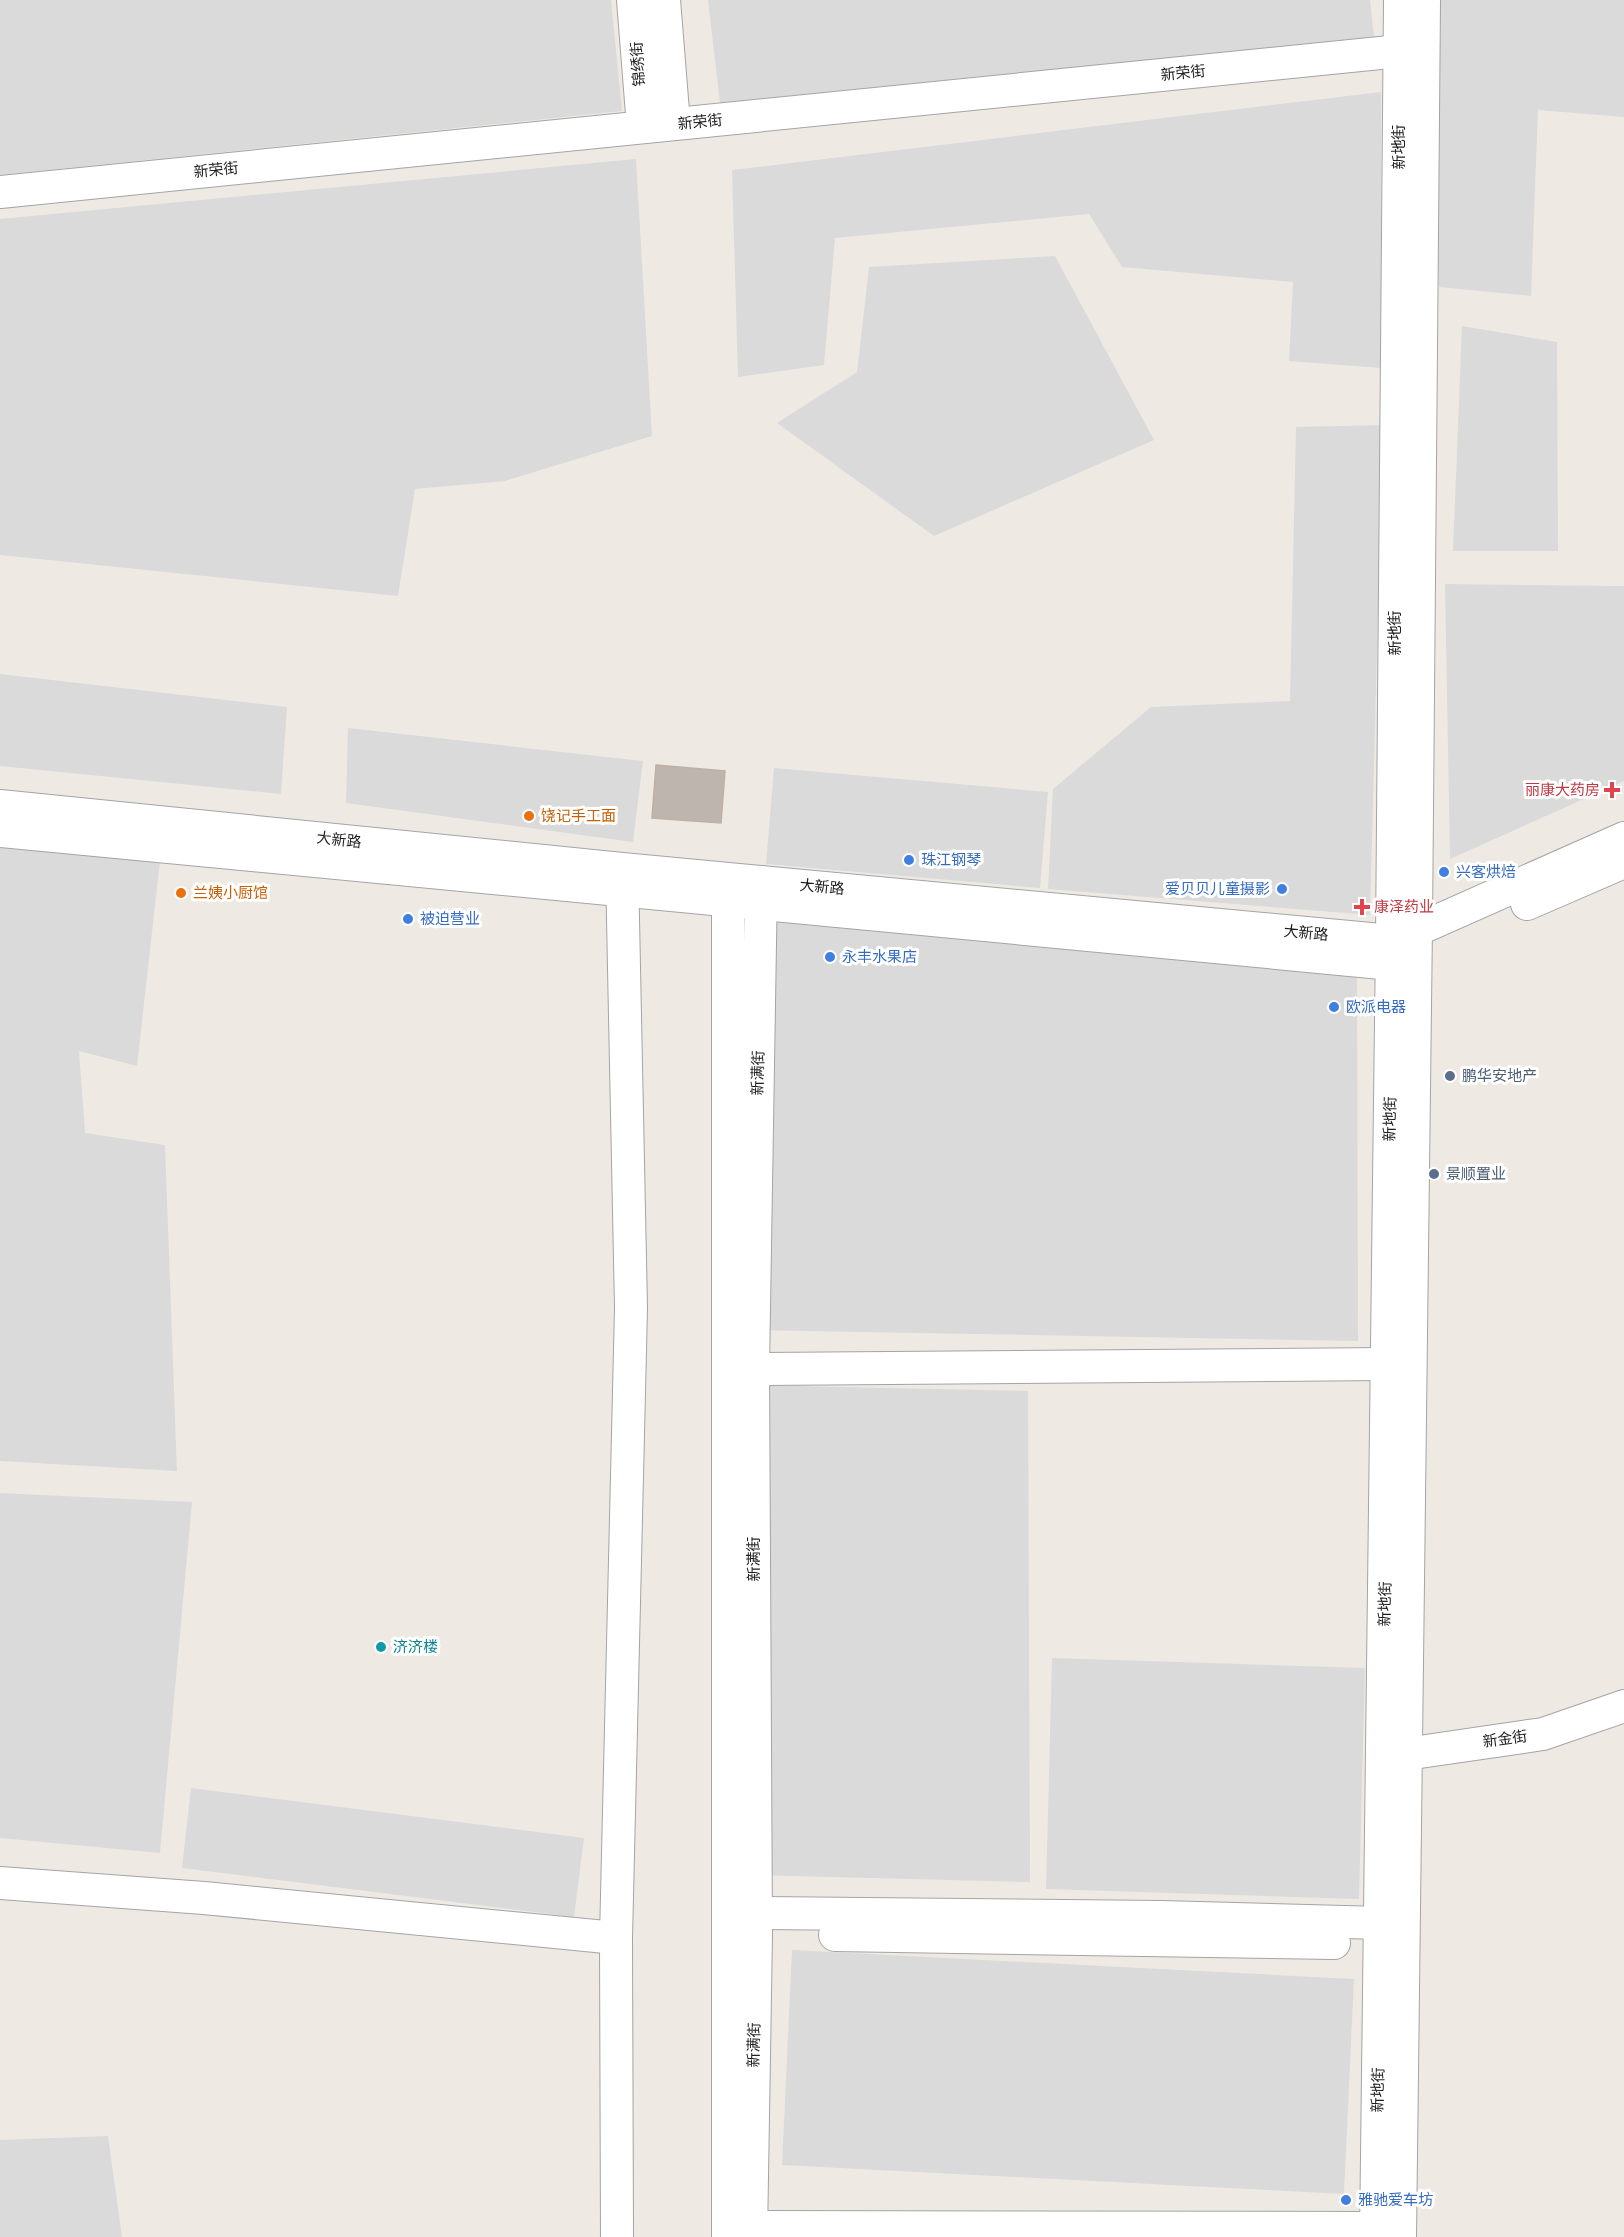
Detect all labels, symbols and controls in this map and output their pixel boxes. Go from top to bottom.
street label: 锦绣街 [627,41,649,87]
street label: 新荣街 [1160,62,1206,84]
street label: 新荣街 [677,111,723,133]
street label: 新地街 [1390,124,1408,170]
street label: 新荣街 [193,159,239,181]
street label: 新地街 [1386,610,1404,656]
place label: 丽康大药房 [1525,781,1600,799]
marker: 丽康大药房 [1605,783,1619,797]
place label: 饶记手工面 [541,807,616,825]
marker: 饶记手工面 [522,809,536,823]
street label: 大新路 [316,829,362,851]
place label: 珠江钢琴 [921,851,981,869]
marker: 珠江钢琴 [902,853,916,867]
place label: 兴客烘焙 [1456,863,1516,881]
marker: 兴客烘焙 [1437,865,1451,879]
street label: 大新路 [799,876,845,898]
place label: 爱贝贝儿童摄影 [1165,880,1270,898]
marker: 爱贝贝儿童摄影 [1275,882,1289,896]
place label: 兰姨小厨馆 [193,884,268,902]
marker: 兰姨小厨馆 [174,886,188,900]
place label: 康泽药业 [1374,898,1434,916]
marker: 康泽药业 [1355,900,1369,914]
place label: 被迫营业 [420,910,480,928]
marker: 被迫营业 [401,912,415,926]
street label: 大新路 [1283,922,1329,944]
place label: 永丰水果店 [842,948,917,966]
marker: 永丰水果店 [823,950,837,964]
place label: 欧派电器 [1346,998,1406,1016]
marker: 欧派电器 [1327,1000,1341,1014]
street label: 新满街 [749,1050,767,1096]
place label: 鹏华安地产 [1462,1067,1537,1085]
marker: 鹏华安地产 [1443,1069,1457,1083]
street label: 新地街 [1381,1096,1399,1142]
place label: 景顺置业 [1446,1165,1506,1183]
marker: 景顺置业 [1427,1167,1441,1181]
street label: 新满街 [745,1536,763,1582]
street label: 新地街 [1376,1581,1394,1627]
place label: 济济楼 [393,1638,438,1656]
marker: 济济楼 [374,1640,388,1654]
street label: 新金街 [1481,1727,1529,1751]
street label: 新满街 [745,2022,763,2068]
street label: 新地街 [1369,2067,1387,2113]
place label: 雅驰爱车坊 [1358,2191,1433,2209]
marker: 雅驰爱车坊 [1339,2193,1353,2207]

